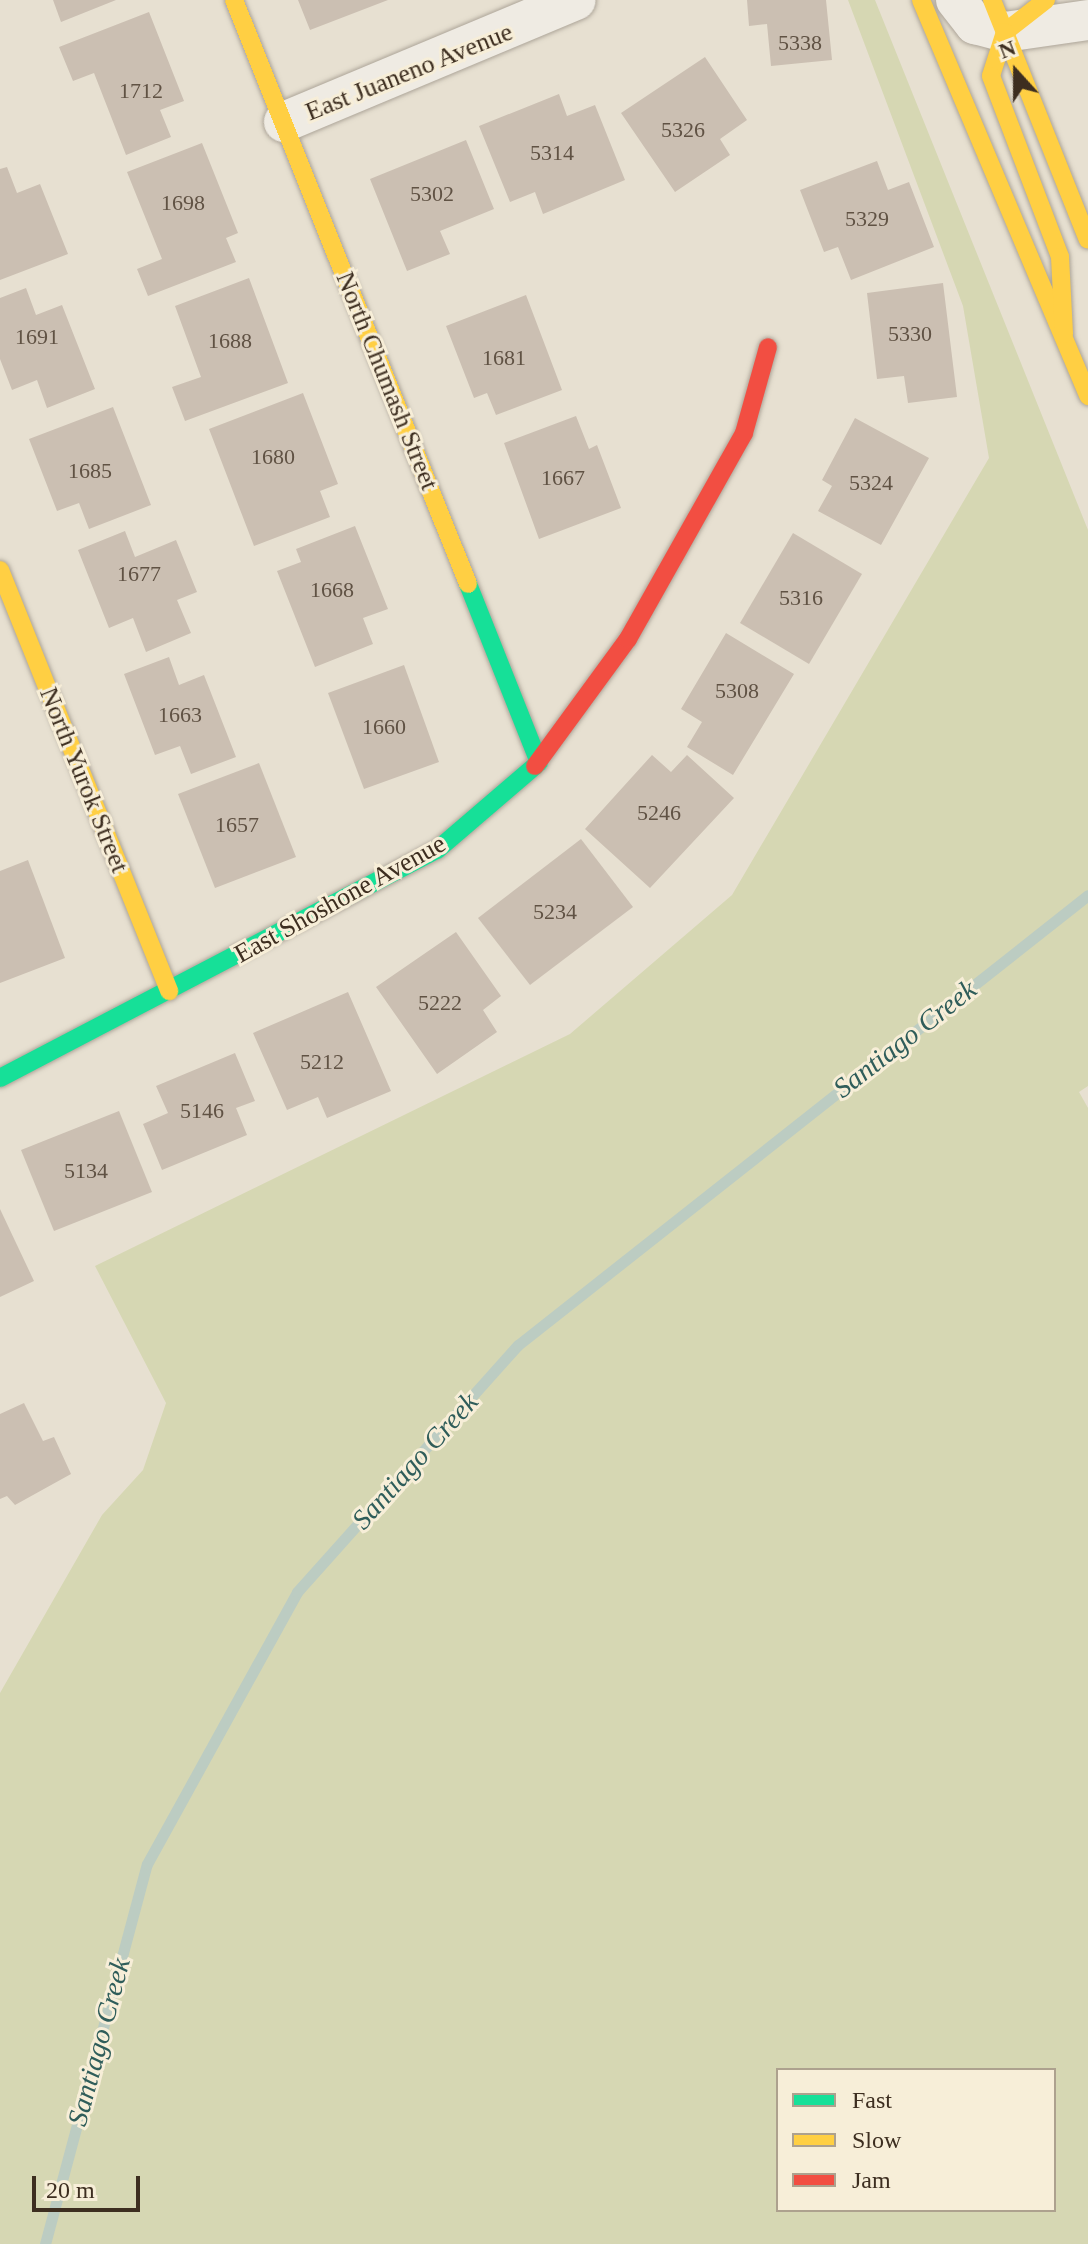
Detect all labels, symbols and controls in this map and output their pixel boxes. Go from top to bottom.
street label: East Juaneno Avenue [300,16,518,128]
house number: 5338 [778,30,822,56]
north arrow [976,32,1056,112]
text: N [995,35,1019,64]
house number: 1712 [119,78,163,104]
house number: 5326 [661,117,705,143]
house number: 5314 [530,140,574,166]
house number: 5302 [410,181,454,207]
house number: 1698 [161,190,205,216]
house number: 5329 [845,206,889,232]
street label: North Chumash Street [329,267,445,495]
house number: 5330 [888,321,932,347]
house number: 1691 [15,324,59,350]
house number: 1688 [208,328,252,354]
house number: 1681 [482,345,526,371]
house number: 1680 [251,444,295,470]
house number: 1685 [68,458,112,484]
house number: 1667 [541,465,585,491]
house number: 5324 [849,470,893,496]
house number: 1677 [117,561,161,587]
house number: 1668 [310,577,354,603]
house number: 5316 [779,585,823,611]
house number: 5308 [715,678,759,704]
street label: North Yurok Street [32,682,136,878]
house number: 1663 [158,702,202,728]
house number: 1660 [362,714,406,740]
house number: 5246 [637,800,681,826]
house number: 1657 [215,812,259,838]
street label: East Shoshone Avenue [228,828,452,970]
house number: 5234 [533,899,577,925]
water label: Santiago Creek [827,973,983,1105]
house number: 5222 [418,990,462,1016]
house number: 5212 [300,1049,344,1075]
house number: 5146 [180,1098,224,1124]
house number: 5134 [64,1158,108,1184]
water label: Santiago Creek [345,1386,485,1536]
water label: Santiago Creek [60,1954,138,2130]
legend [776,2068,1056,2212]
text: Fast [852,2087,892,2113]
text: Slow [852,2127,901,2153]
scale bar [36,2160,144,2210]
text: Jam [852,2167,891,2193]
text: 20 m [46,2177,95,2203]

